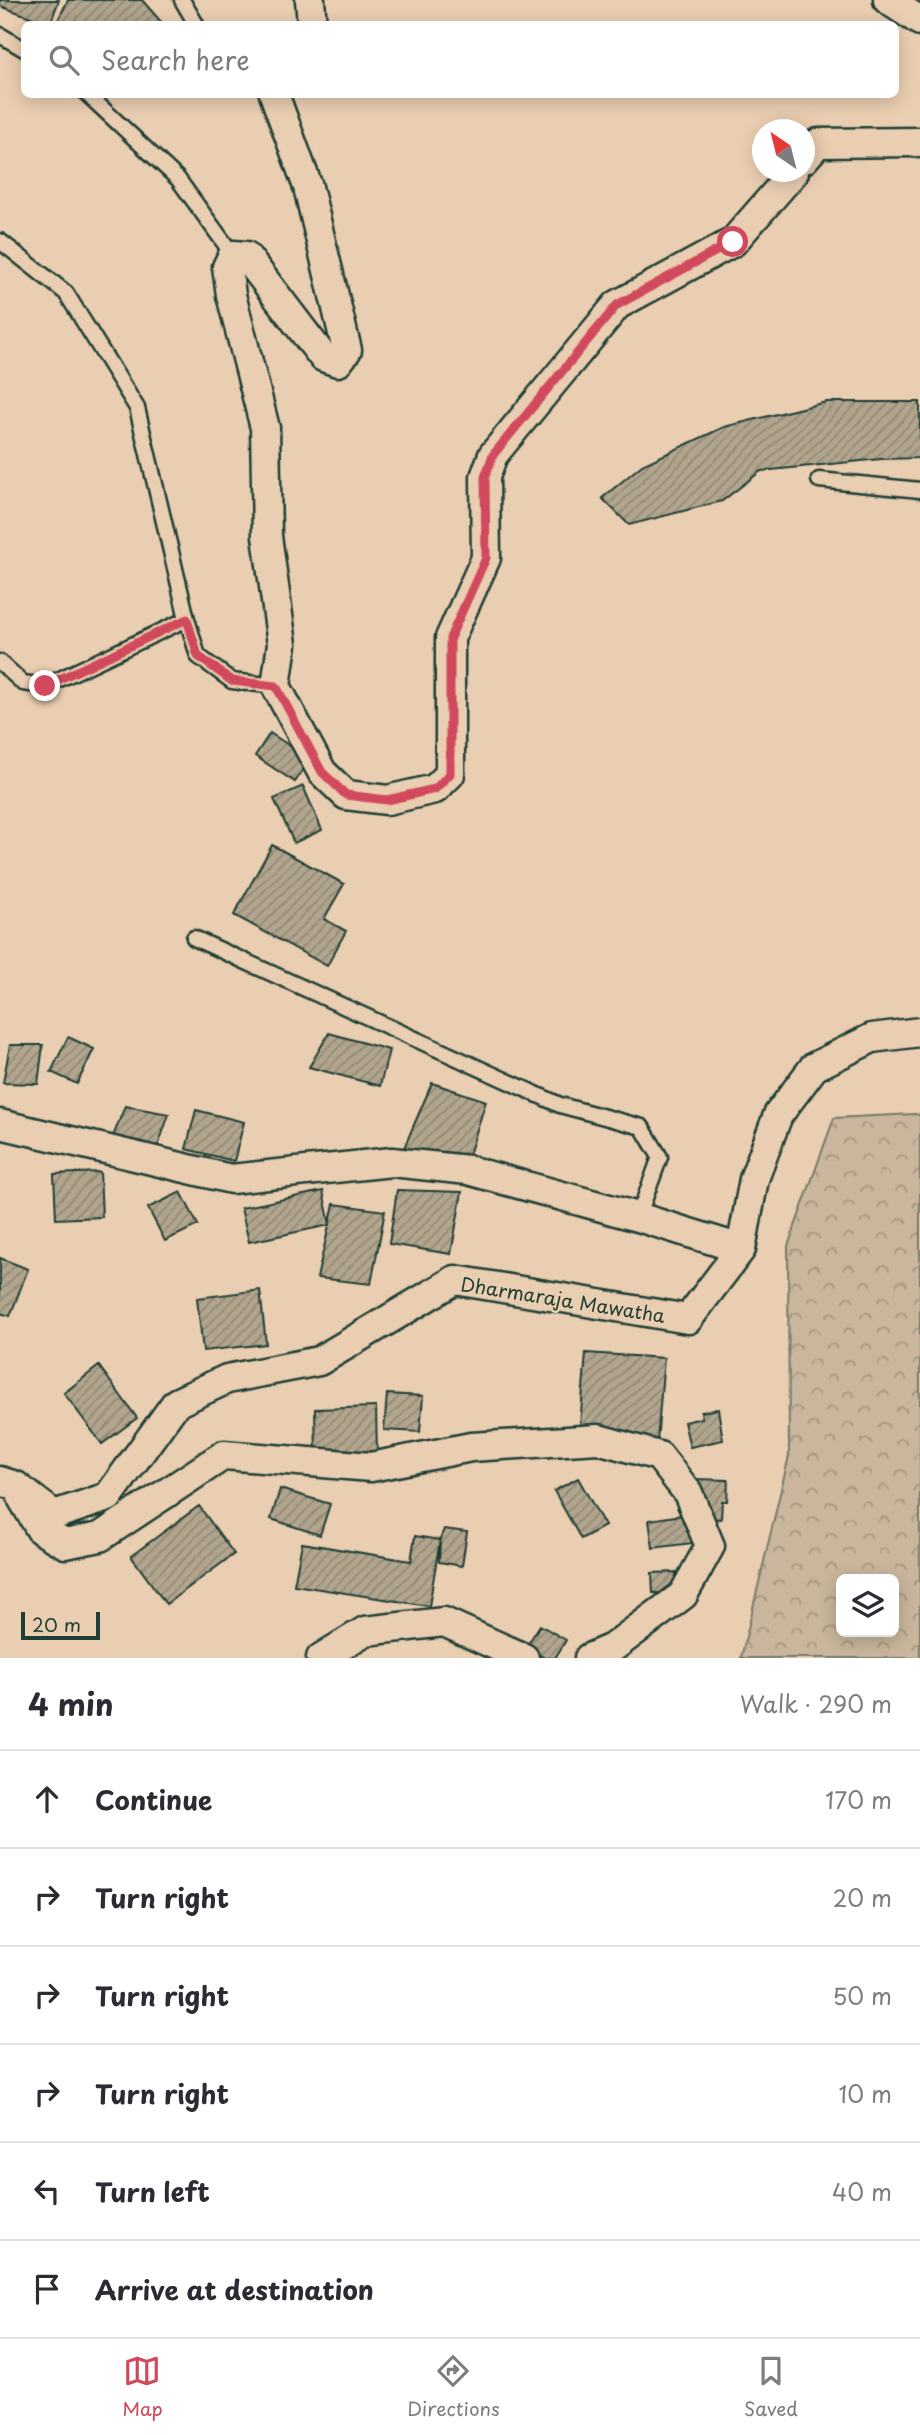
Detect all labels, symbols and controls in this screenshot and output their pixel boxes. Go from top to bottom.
search box [21,21,899,98]
text: Search here [101,40,250,79]
icon: search [45,41,83,79]
north arrow [752,119,815,182]
route start [717,226,748,257]
route end [29,670,60,701]
street label: Dharmaraja Mawatha [459,1269,667,1329]
map controls [836,1574,899,1637]
button: layers [836,1574,899,1637]
scale bar [21,1609,100,1641]
text: 20 m [32,1610,81,1638]
text: 4 min [28,1681,114,1726]
text: Walk · 290 m [740,1686,892,1721]
icon: ahead [28,1780,66,1818]
text: Continue [95,1780,212,1819]
text: 170 m [825,1782,892,1817]
icon: right [28,1878,66,1916]
text: Turn right [95,1878,229,1917]
text: 20 m [833,1880,892,1915]
icon: right [28,1976,66,2014]
text: Turn right [95,1976,229,2015]
text: 50 m [832,1978,892,2013]
icon: right [28,2074,66,2112]
text: Turn right [95,2074,229,2113]
text: 10 m [838,2076,892,2111]
icon: left [28,2172,66,2210]
text: Turn left [95,2172,210,2211]
text: 40 m [832,2174,892,2209]
icon: arrive [28,2270,66,2308]
text: Arrive at destination [95,2270,374,2309]
tab: Map [122,2352,163,2422]
tab: Directions [407,2352,500,2422]
tab: Saved [744,2352,798,2422]

